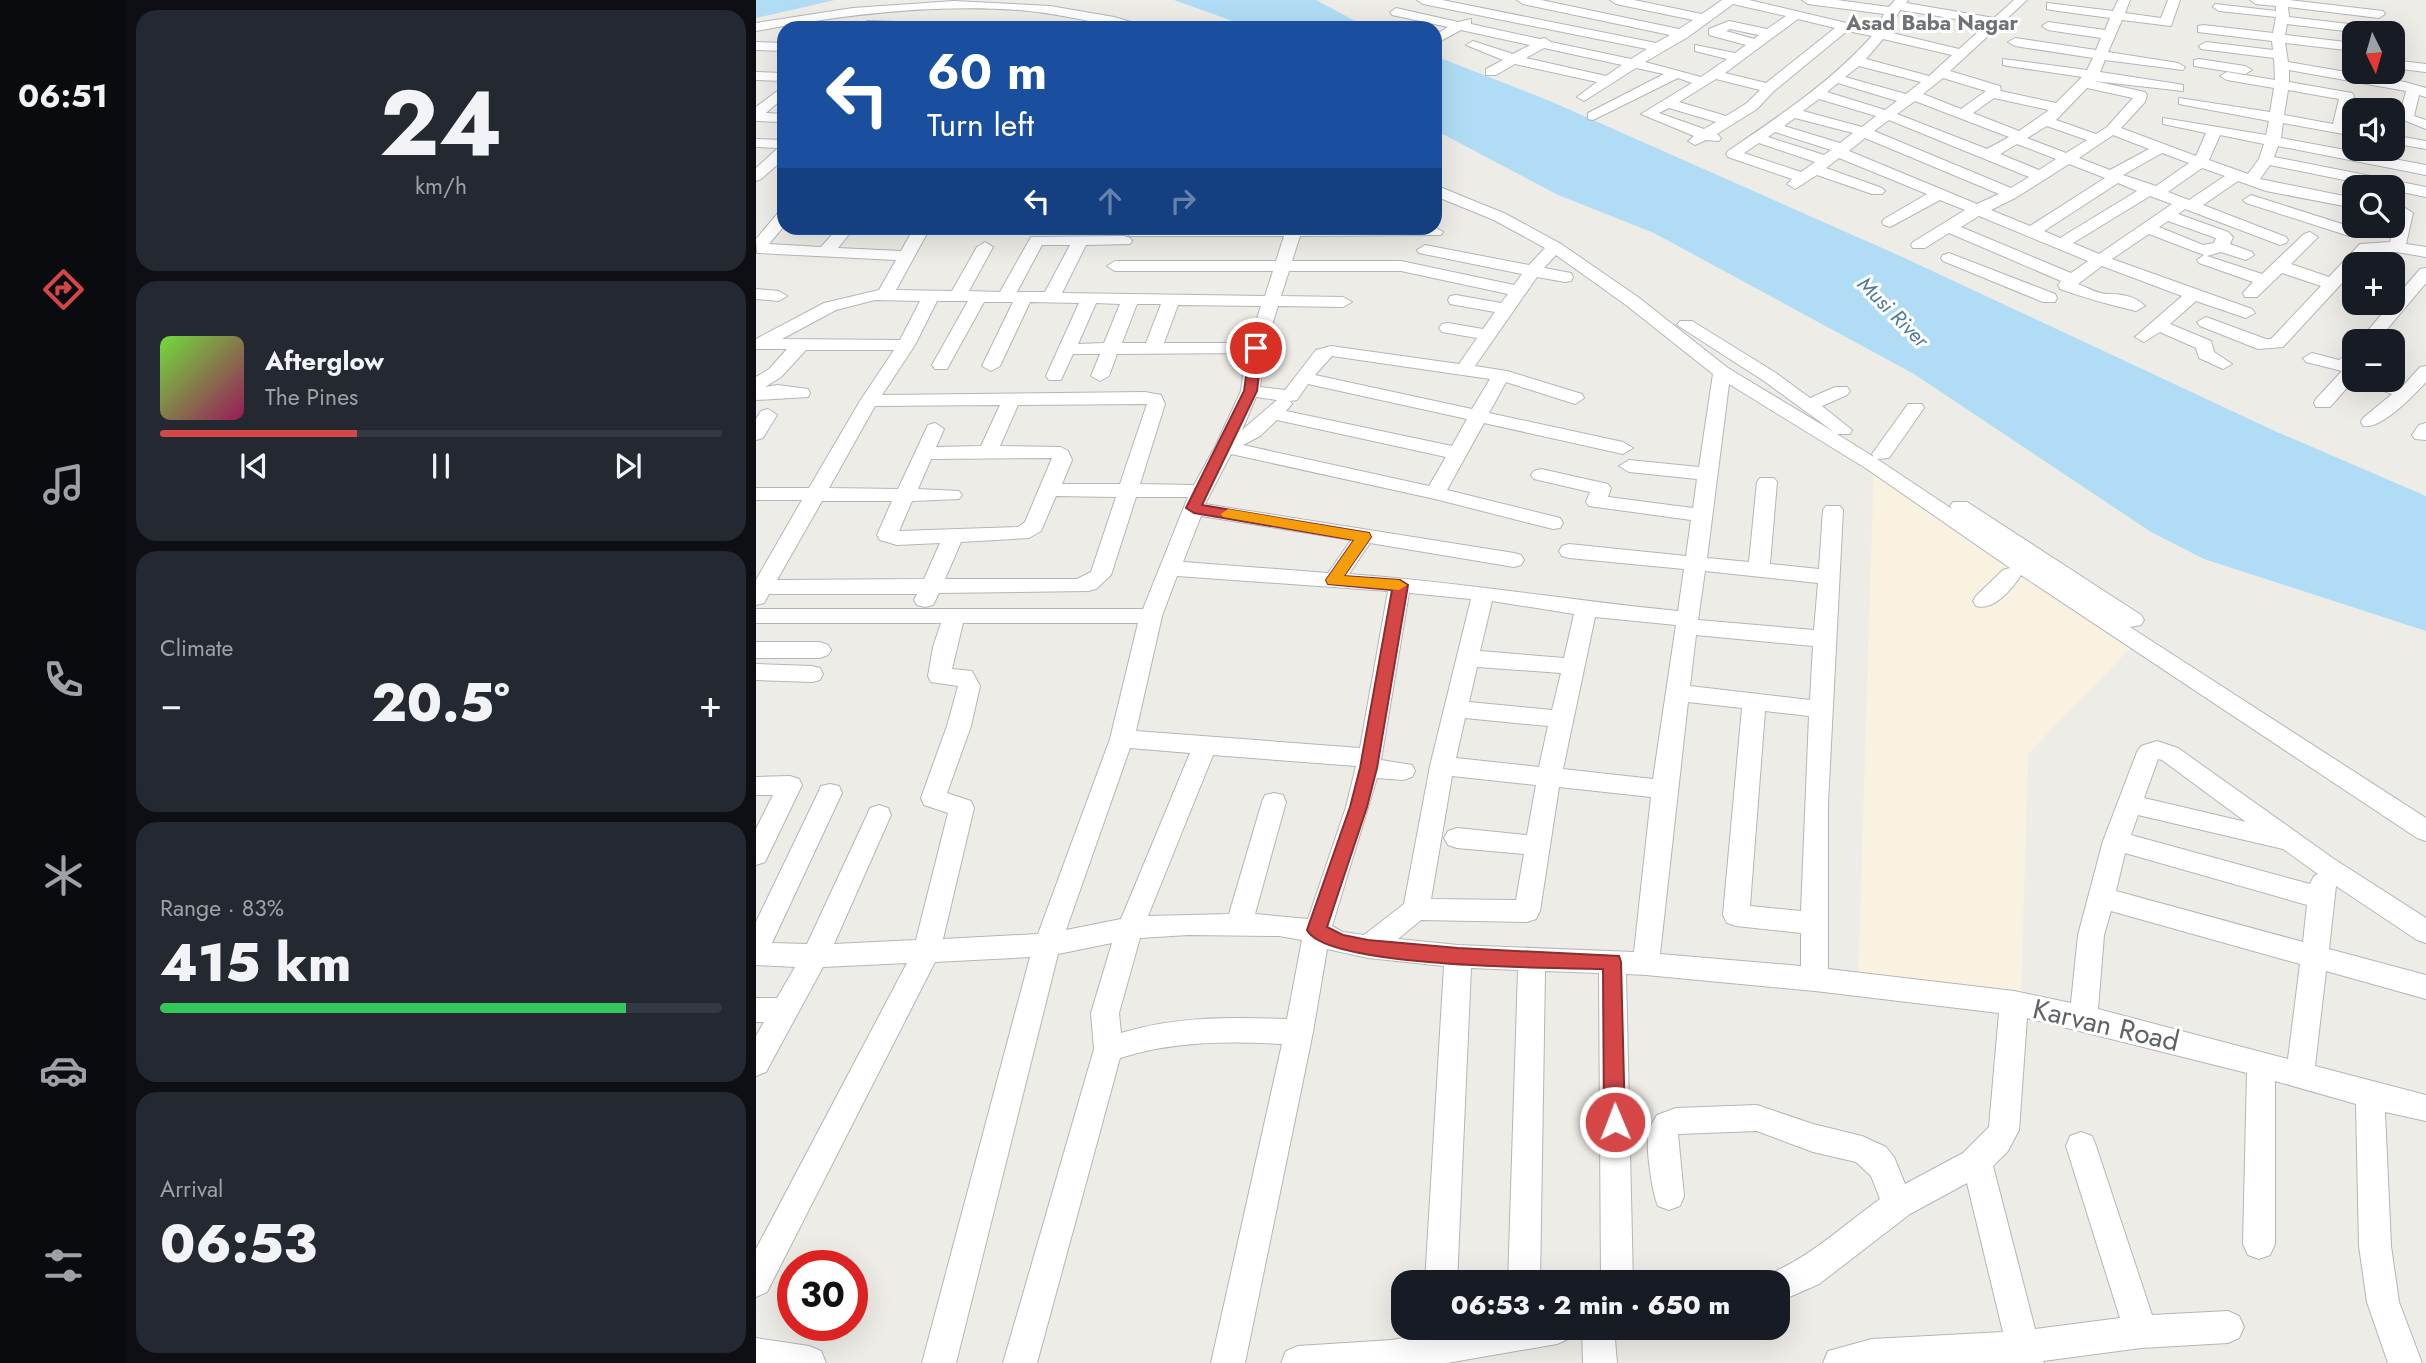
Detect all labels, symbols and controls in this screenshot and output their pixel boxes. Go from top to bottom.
district label: Asad Baba Nagar [1845,8,2018,38]
north arrow [2342,21,2404,84]
map controls [2342,21,2405,392]
text: 60 m [927,37,1047,107]
icon: left [812,49,903,140]
text: 24 [379,58,503,189]
text: 06:51 [18,73,108,119]
button: sound [2342,98,2405,161]
text: Turn left [927,102,1034,148]
text: km/h [415,169,467,203]
button: search [2342,175,2405,238]
icon: left [1018,182,1056,220]
icon: ahead [1091,182,1129,220]
icon: right [1164,182,1202,220]
button: + [2342,252,2405,315]
icon: directions [39,265,88,314]
water label: Musi River [1851,270,1936,355]
pin [1226,318,1286,378]
icon: arrive [1237,329,1275,367]
button: − [2342,329,2405,392]
text: Afterglow [265,342,384,380]
text: The Pines [265,380,358,414]
icon: previous [235,447,273,485]
icon: pause [422,447,460,485]
icon: next [609,447,647,485]
icon: music [39,460,88,509]
text: Climate [160,631,233,665]
icon: phone [39,655,88,704]
text: 20.5° [371,665,510,741]
text: − [160,676,182,731]
text: + [699,676,722,731]
icon: climate [39,851,88,900]
text: Range · 83% [160,891,284,925]
text: 415 km [160,925,351,1001]
street label: Karvan Road [2029,988,2183,1062]
icon: car [39,1046,88,1095]
position arrow [1578,1085,1652,1159]
text: Arrival [160,1172,223,1206]
text: 06:53 [160,1206,317,1282]
icon: filters [39,1241,88,1290]
speed limit sign: 30 [777,1250,868,1341]
text: 06:53 · 2 min · 650 m [1451,1286,1730,1324]

